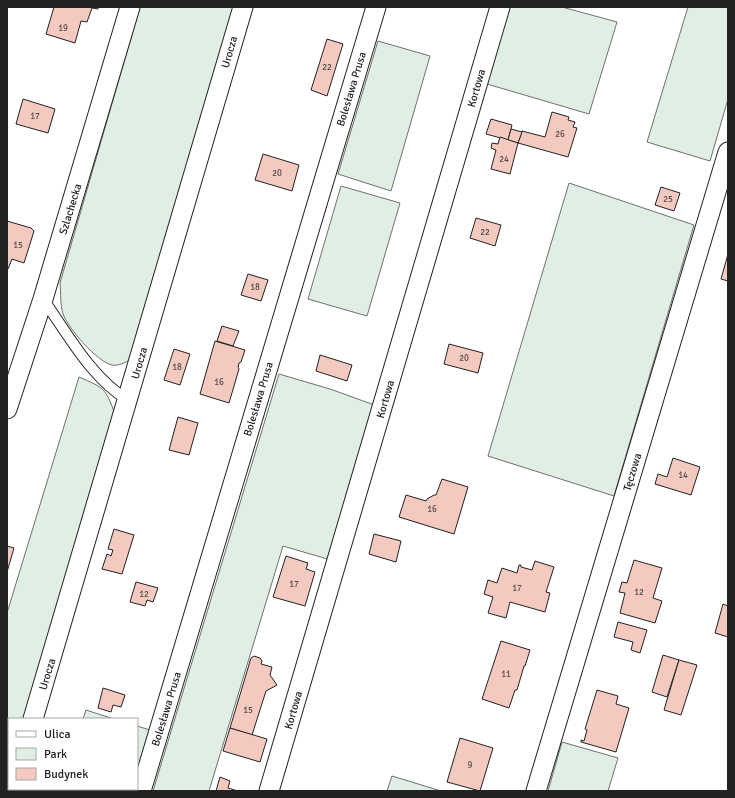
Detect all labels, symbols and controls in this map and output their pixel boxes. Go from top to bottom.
house number: 19 [58,23,68,34]
street label: Urocza [219,34,240,70]
street label: Bolesława Prusa [334,50,369,128]
house number: 22 [322,62,332,73]
street label: Kortowa [465,67,488,109]
house number: 17 [30,111,40,122]
house number: 26 [555,129,565,140]
house number: 24 [499,154,509,165]
house number: 20 [272,168,282,179]
street label: Szlachecka [57,182,85,236]
house number: 25 [663,194,673,205]
house number: 22 [480,227,490,238]
house number: 15 [13,240,23,251]
house number: 18 [250,282,260,293]
street label: Urocza [129,345,150,381]
house number: 20 [459,353,469,364]
street label: Bolesława Prusa [241,360,276,438]
house number: 18 [172,362,182,373]
house number: 16 [214,377,224,388]
street label: Kortowa [374,378,397,420]
street label: Tęczowa [621,451,645,493]
house number: 14 [678,470,688,481]
house number: 16 [427,504,437,515]
house number: 17 [289,579,299,590]
house number: 17 [512,583,522,594]
house number: 12 [634,587,644,598]
house number: 12 [139,589,149,600]
street label: Urocza [36,656,59,692]
house number: 11 [501,669,511,680]
street label: Bolesława Prusa [149,670,184,748]
street label: Kortowa [282,689,305,731]
house number: 15 [243,705,253,716]
legend [8,718,138,790]
text: Ulica [44,727,71,742]
text: Park [44,747,67,762]
house number: 9 [468,760,473,771]
text: Budynek [44,767,88,782]

